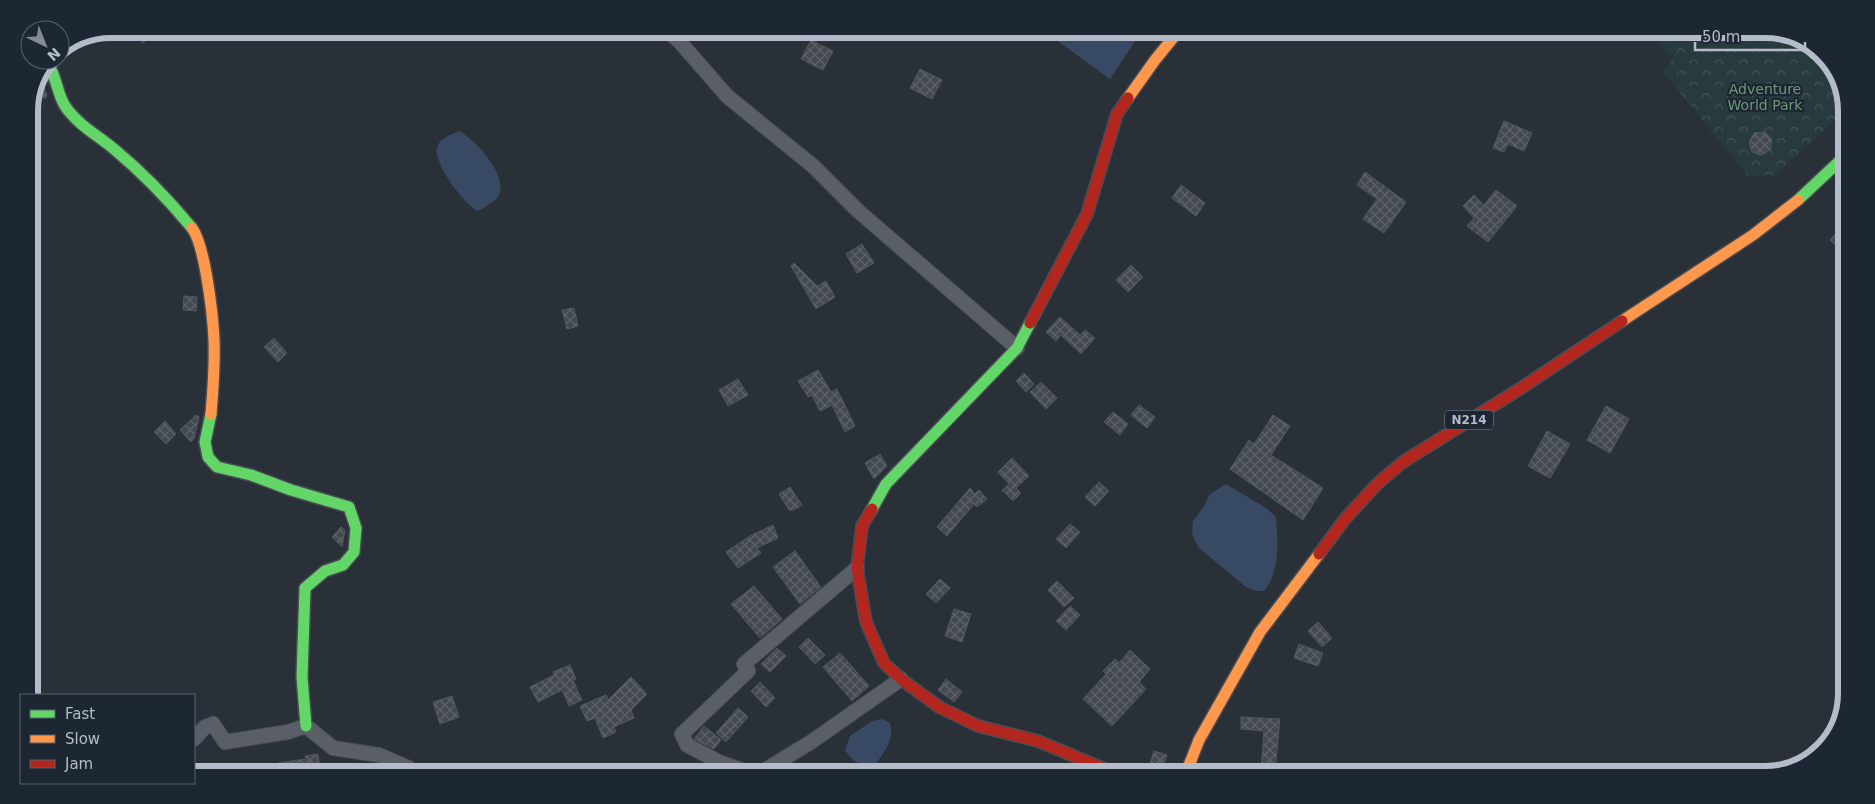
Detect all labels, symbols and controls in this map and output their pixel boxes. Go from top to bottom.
north arrow [20,20,70,70]
scale bar [1695,20,1805,52]
text: 50 m [1702,28,1740,46]
text: N [44,45,64,64]
park label: Adventure World Park [1728,81,1803,113]
road number: N214 [1445,410,1493,430]
legend [20,694,195,784]
text: Fast [65,705,95,723]
text: Slow [65,730,100,748]
text: Jam [64,755,93,773]

